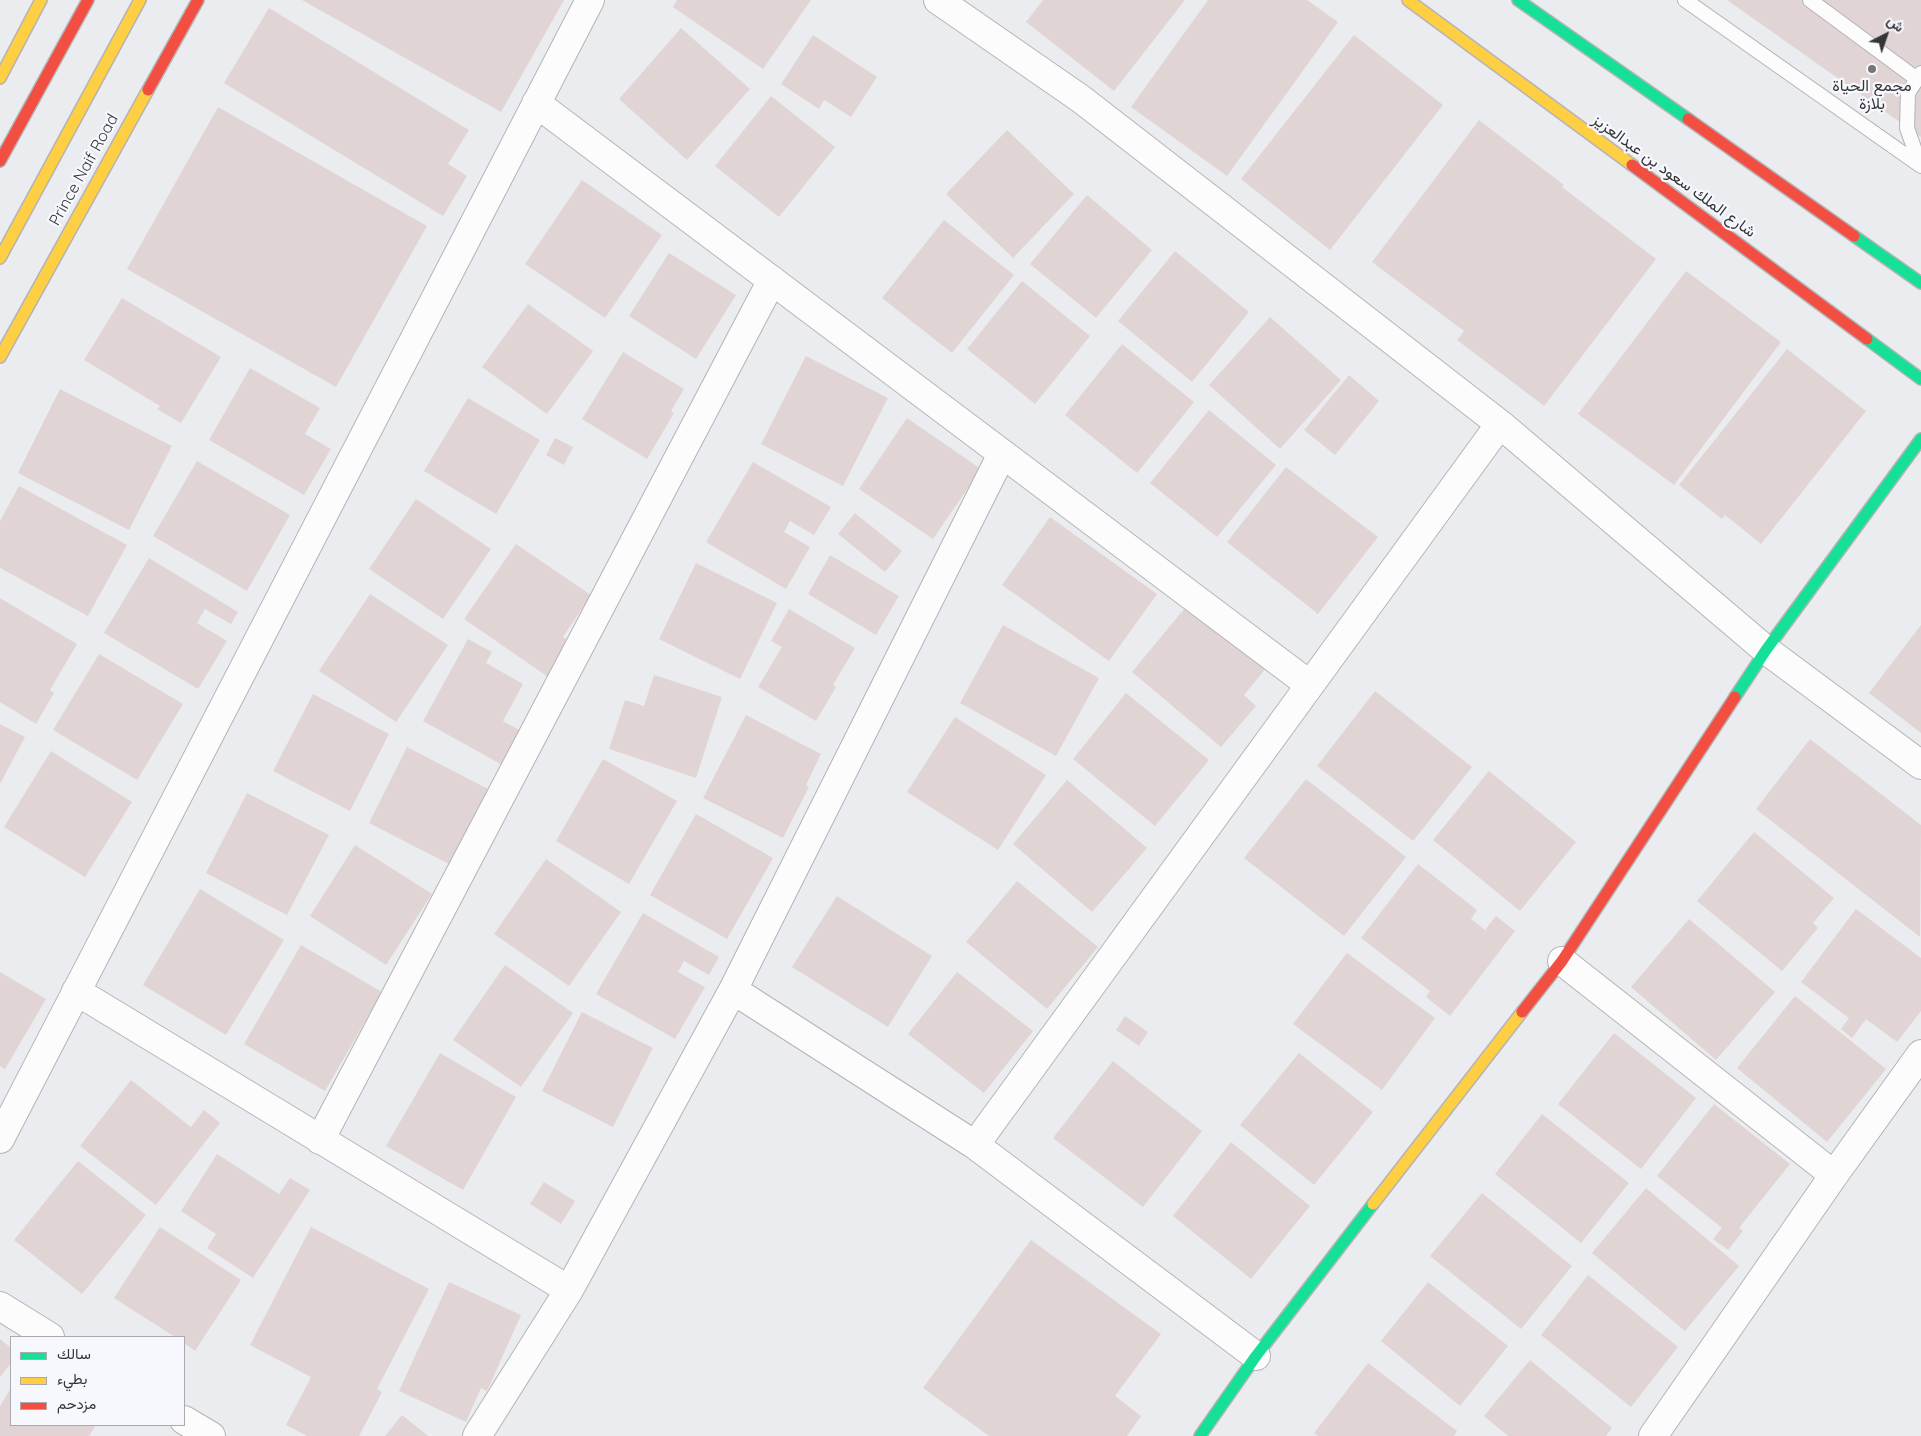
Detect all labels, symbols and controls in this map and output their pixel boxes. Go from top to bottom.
north arrow [1861,10,1911,60]
text: ش [1884,11,1908,36]
marker: مجمع الحياة بلازة [1866,63,1878,75]
place label: مجمع الحياة بلازة [1832,76,1912,114]
street label: شارع الملك سعود بن عبدالعزيز [1589,110,1759,242]
street label: Prince Naif Road [45,111,123,229]
legend [10,1336,185,1426]
text: سالك [57,1344,91,1363]
text: بطيء [57,1369,87,1388]
text: مزدحم [57,1394,96,1413]

